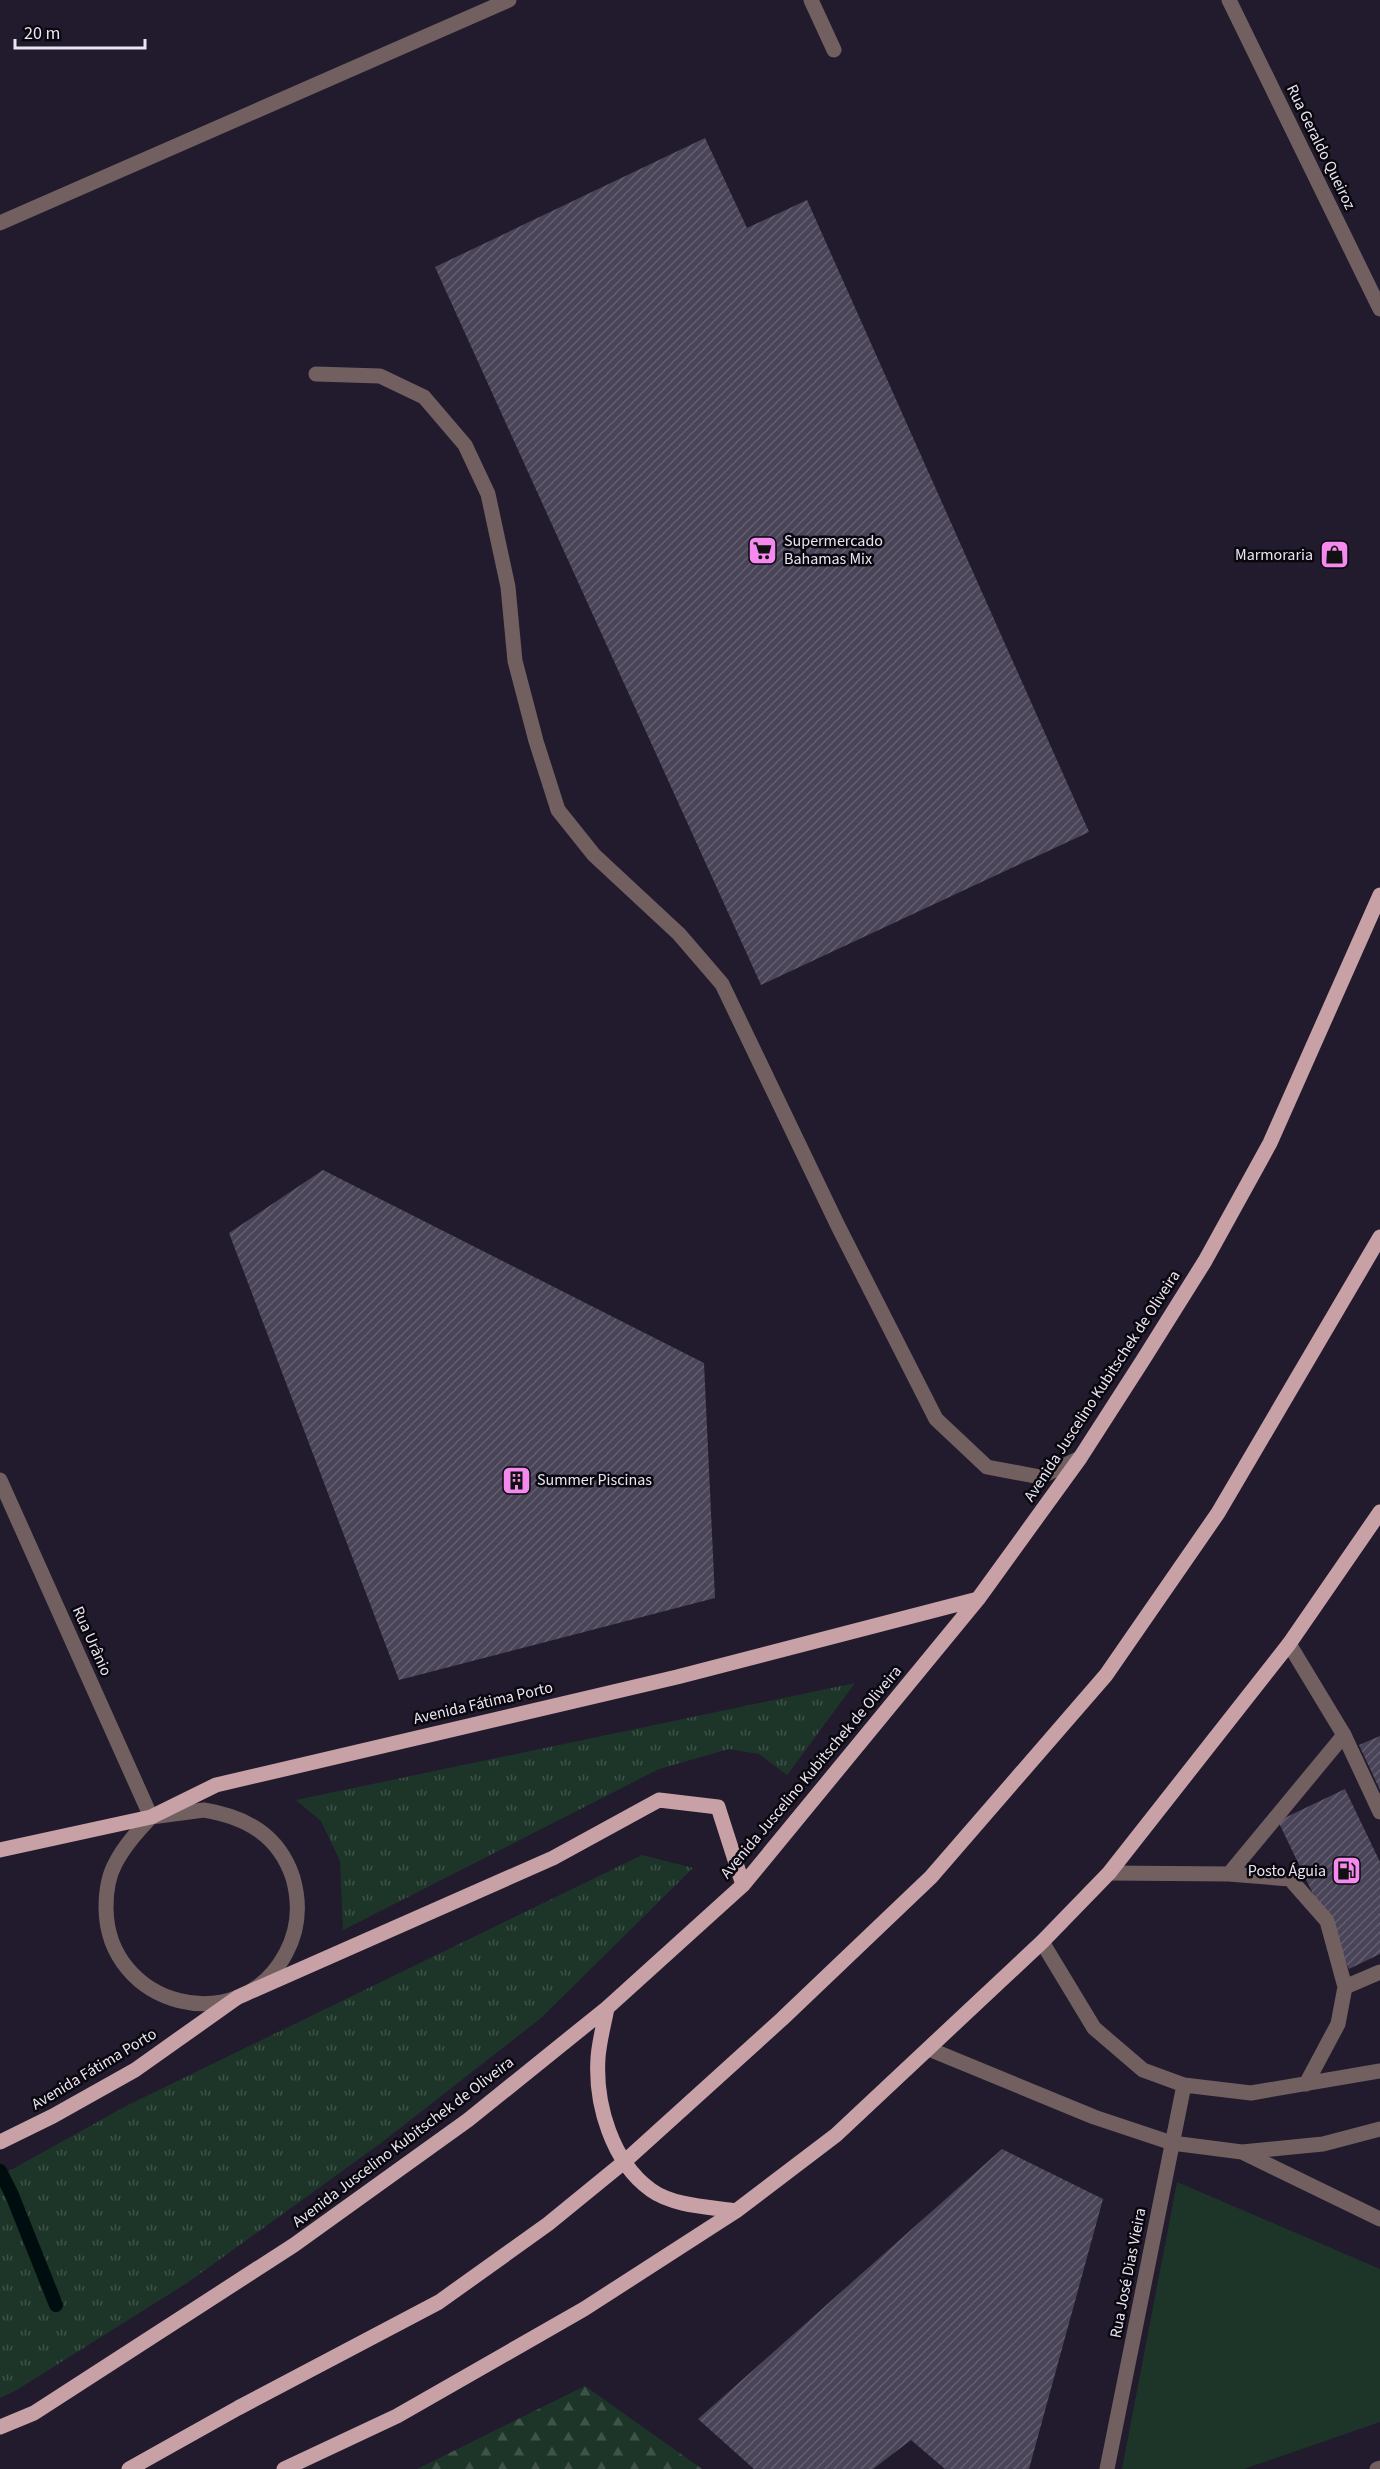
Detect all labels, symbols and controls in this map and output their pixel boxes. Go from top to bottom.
scale bar [15,12,146,50]
text: 20 m [24,21,60,46]
street label: Rua Geraldo Queiroz [1281,81,1361,214]
place label: Supermercado Bahamas Mix [784,530,883,570]
supermarket icon: Supermercado Bahamas Mix [747,534,779,566]
shop icon: Marmoraria [1318,539,1350,571]
place label: Marmoraria [1235,544,1313,566]
street label: Avenida Juscelino Kubitschek de Oliveira [1019,1266,1185,1506]
building icon: Summer Piscinas [500,1464,532,1496]
place label: Summer Piscinas [537,1469,652,1491]
street label: Rua Urânio [67,1603,117,1679]
street label: Avenida Juscelino Kubitschek de Oliveira [715,1661,907,1883]
street label: Avenida Fátima Porto [411,1676,555,1730]
fuel station icon: Posto Águia [1331,1855,1363,1887]
place label: Posto Águia [1248,1860,1326,1882]
street label: Avenida Fátima Porto [27,2023,161,2115]
street label: Avenida Juscelino Kubitschek de Oliveira [288,2051,518,2233]
street label: Rua José Dias Vieira [1105,2206,1151,2340]

